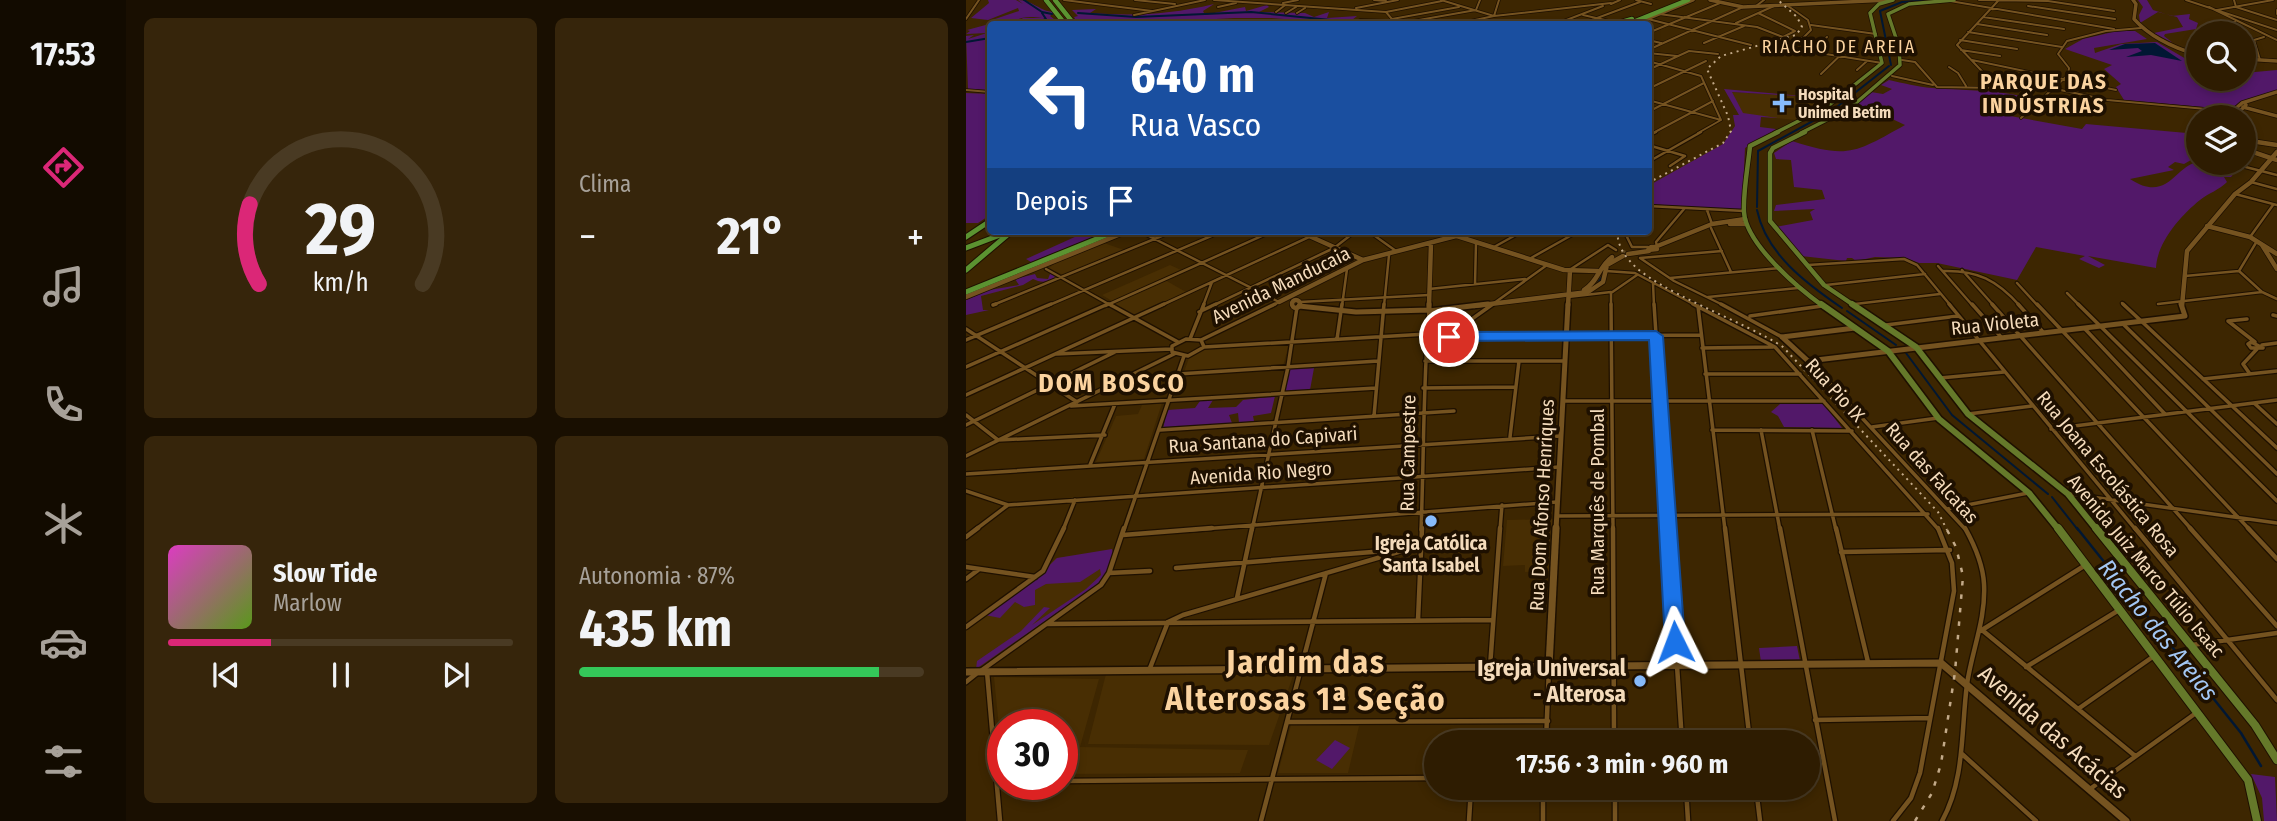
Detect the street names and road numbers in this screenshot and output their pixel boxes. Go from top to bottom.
street label: Avenida Manducaia [1208,242,1354,328]
street label: Rua Violeta [1950,308,2040,340]
street label: Rua Pio IX [1801,354,1870,427]
street label: Rua Joana Escolástica Rosa [2032,386,2184,562]
street label: Rua Campestre [1395,394,1421,512]
street label: Rua Dom Afonso Henriques [1525,398,1559,612]
street label: Rua Marquês de Pombal [1586,408,1609,596]
street label: Rua das Falcatas [1881,418,1983,528]
street label: Rua Santana do Capivari [1168,422,1358,458]
street label: Avenida Rio Negro [1189,457,1333,489]
street label: Avenida Juiz Marco Túlio Isaac [2063,470,2229,662]
street label: Avenida das Acácias [1973,660,2134,805]

